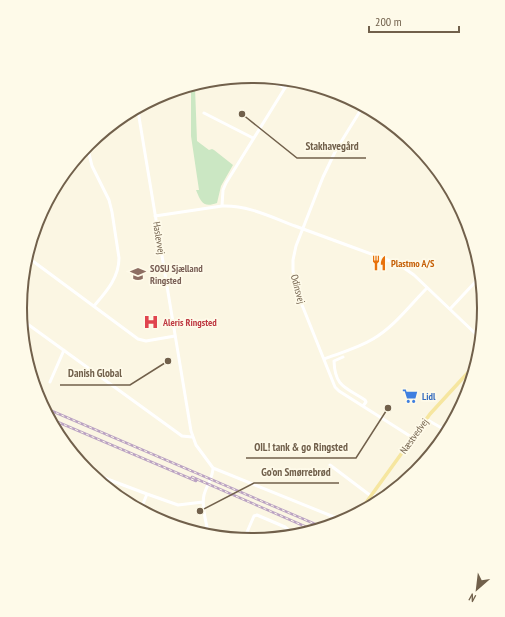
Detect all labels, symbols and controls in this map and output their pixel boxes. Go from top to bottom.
scale bar [369,8,459,34]
text: 200 m [375,14,402,29]
callout: Stakhavegård [297,135,366,158]
text: Stakhavegård [305,139,359,153]
street label: Haslevvej [150,221,168,255]
restaurant icon: Plastmo A/S [370,254,388,272]
place label: Plastmo A/S [391,257,435,270]
place label: SOSU Sjælland Ringsted [150,262,203,287]
school or university icon: SOSU Sjælland Ringsted [129,265,147,283]
street label: Odinsvej [288,273,308,305]
hospital icon: Aleris Ringsted [142,313,160,331]
place label: Aleris Ringsted [162,316,217,329]
callout: Danish Global [60,362,130,385]
text: Danish Global [68,366,122,380]
supermarket icon: Lidl [401,387,419,405]
place label: Lidl [422,390,436,403]
street label: Næstvedvej [397,416,431,456]
callout: OIL! tank & go Ringsted [246,435,356,458]
text: OIL! tank & go Ringsted [254,440,348,454]
callout: Go'on Smørrebrød [254,460,339,483]
text: Go'on Smørrebrød [261,465,331,479]
north arrow [457,569,497,609]
text: N [466,590,478,605]

